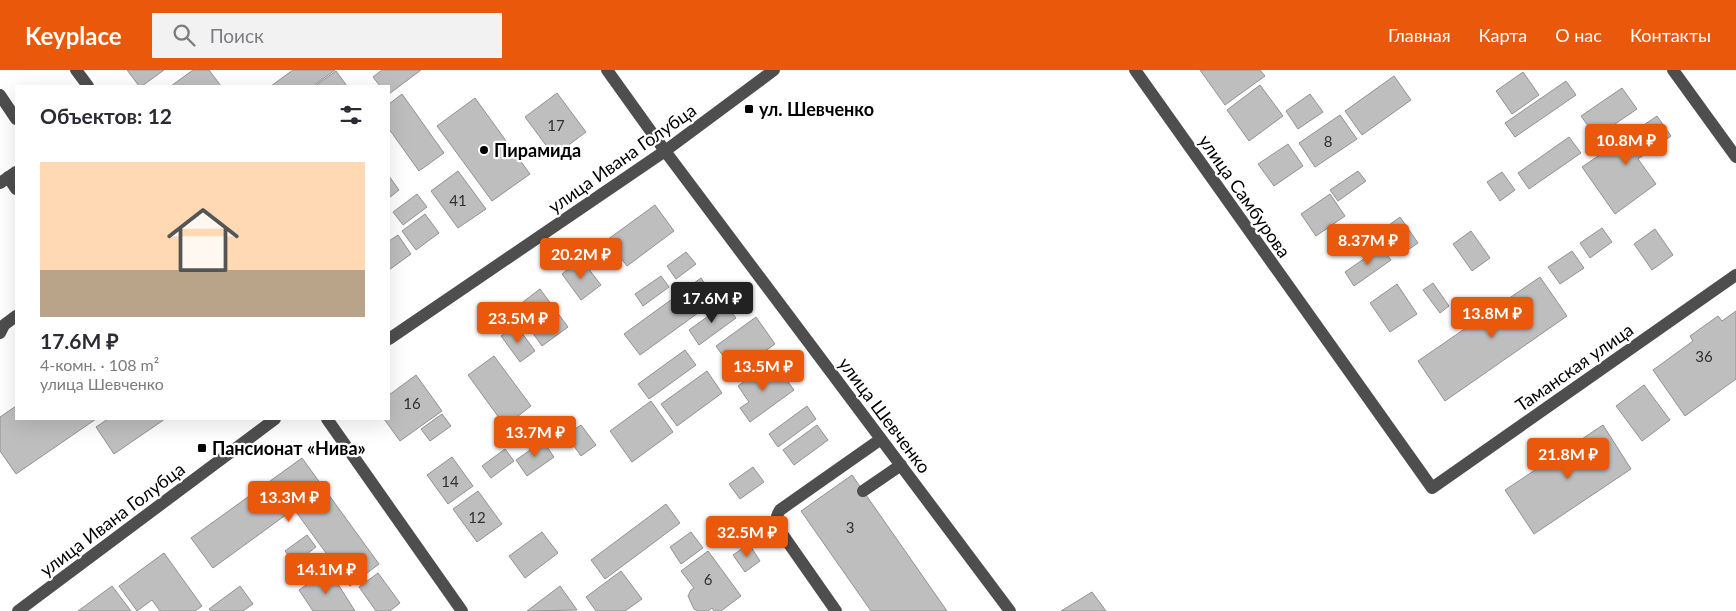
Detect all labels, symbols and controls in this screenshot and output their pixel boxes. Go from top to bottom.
search box [152,13,502,58]
text: Keyplace [25,21,122,50]
icon: search [170,21,198,49]
text: Поиск [210,24,264,47]
text: Главная [1388,24,1451,46]
text: Карта [1479,24,1527,46]
text: О нас [1555,24,1602,46]
text: Контакты [1630,24,1711,46]
place label: ул. Шевченко [759,98,874,120]
street label: улица Ивана Голубца [544,99,700,217]
icon: filters [337,101,365,129]
text: Объектов: 12 [40,103,172,128]
marker: ул. Шевченко [743,103,755,115]
house number: 17 [547,116,565,134]
pin: 10.8M ₽ [1580,124,1672,166]
street label: улица Самбурова [1194,130,1296,262]
text: 10.8M ₽ [1596,130,1656,149]
house number: 8 [1324,132,1332,150]
place label: Пирамида [494,139,581,161]
marker: Пирамида [478,144,490,156]
house number: 41 [449,191,467,209]
icon: home [158,195,248,285]
pin: 8.37M ₽ [1322,224,1414,266]
text: 8.37M ₽ [1338,230,1398,249]
pin: 20.2M ₽ [535,238,627,280]
text: 20.2M ₽ [551,244,611,263]
pin: 17.6M ₽ [666,282,758,324]
text: 17.6M ₽ [682,288,742,307]
pin: 13.8M ₽ [1446,296,1538,339]
pin: 23.5M ₽ [472,302,564,344]
text: 13.8M ₽ [1462,303,1522,322]
text: 23.5M ₽ [488,308,548,327]
street label: Таманская улица [1511,318,1637,416]
text: 17.6M ₽ [40,328,119,353]
house number: 36 [1695,347,1713,365]
pin: 13.5M ₽ [717,350,809,392]
street label: улица Шевченко [834,353,936,477]
text: 4-комн. · 108 m² [40,355,159,374]
text: 13.5M ₽ [733,356,793,375]
text: улица Шевченко [40,374,164,393]
house number: 16 [403,394,421,412]
pin: 13.7M ₽ [489,416,581,458]
text: 13.7M ₽ [505,422,565,441]
place label: Пансионат «Нива» [212,437,366,459]
pin: 21.8M ₽ [1522,438,1614,480]
marker: Пансионат «Нива» [196,442,208,454]
text: 21.8M ₽ [1538,444,1598,463]
street label: улица Ивана Голубца [35,457,189,581]
house number: 14 [441,472,459,490]
pin: 13.3M ₽ [243,480,335,523]
text: 13.3M ₽ [259,487,319,506]
house number: 12 [468,508,486,526]
pin: 32.5M ₽ [701,516,793,558]
house number: 3 [846,518,854,536]
text: 32.5M ₽ [717,522,777,541]
pin: 14.1M ₽ [280,552,372,595]
text: 14.1M ₽ [296,559,356,578]
house number: 6 [704,570,713,588]

